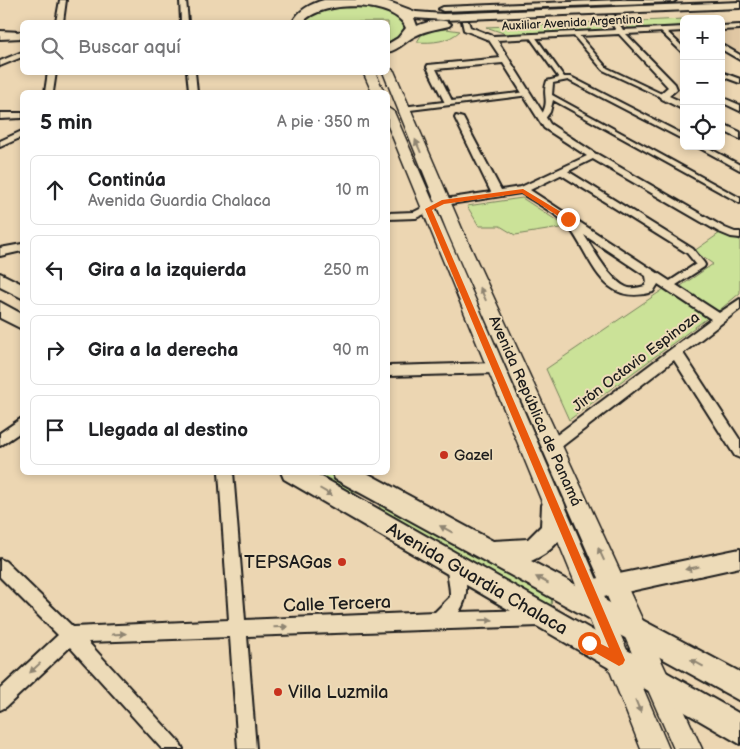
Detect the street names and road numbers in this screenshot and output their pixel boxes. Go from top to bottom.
street label: Auxiliar Avenida Argentina [501,12,643,34]
street label: Jirón Octavio Espinoza [568,308,704,416]
street label: Avenida República de Panamá [484,313,586,509]
street label: Avenida Guardia Chalaca [383,519,571,639]
street label: Calle Tercera [283,592,391,616]

